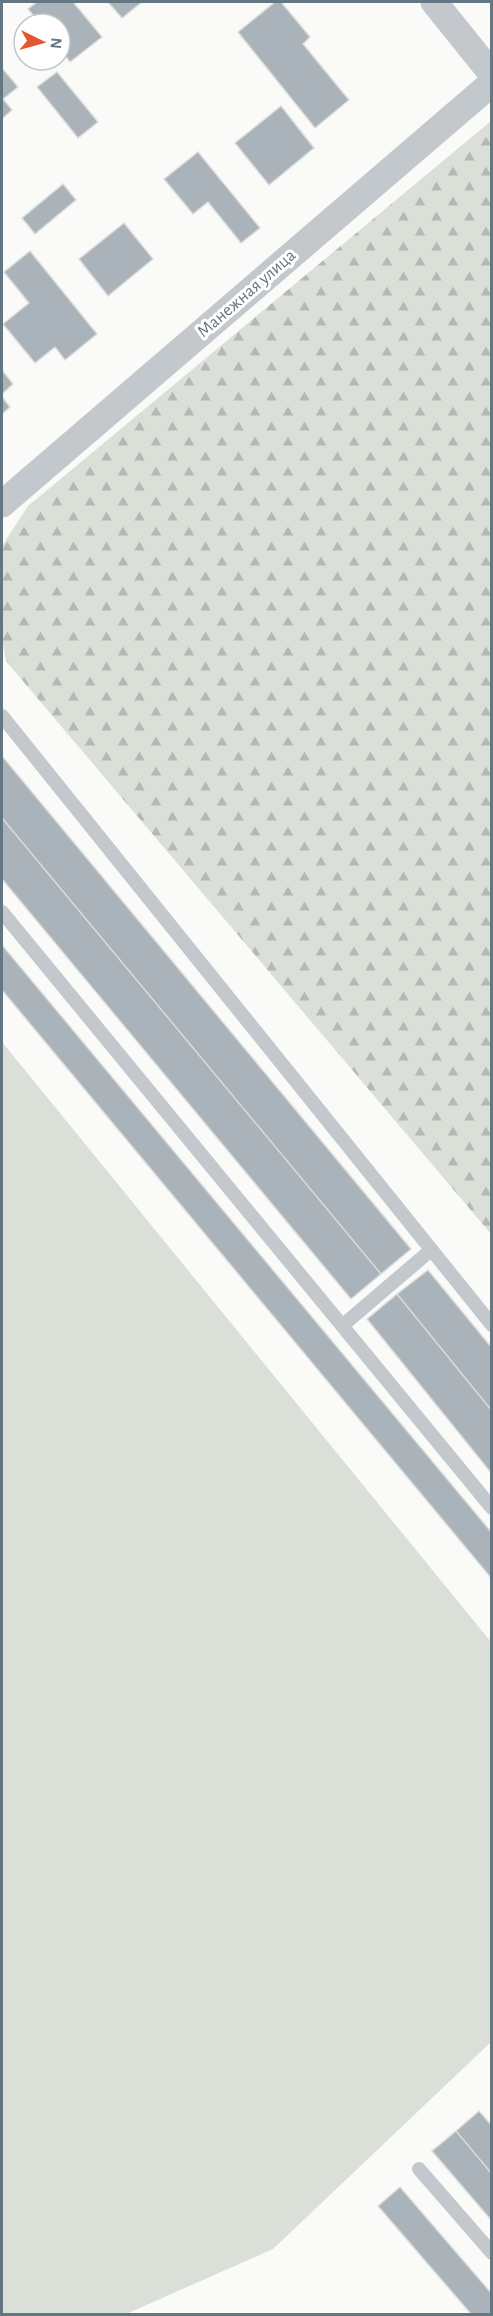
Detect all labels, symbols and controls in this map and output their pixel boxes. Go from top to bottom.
north arrow [12,12,72,72]
text: N [47,37,64,49]
street label: Манежная улица [194,246,299,341]

